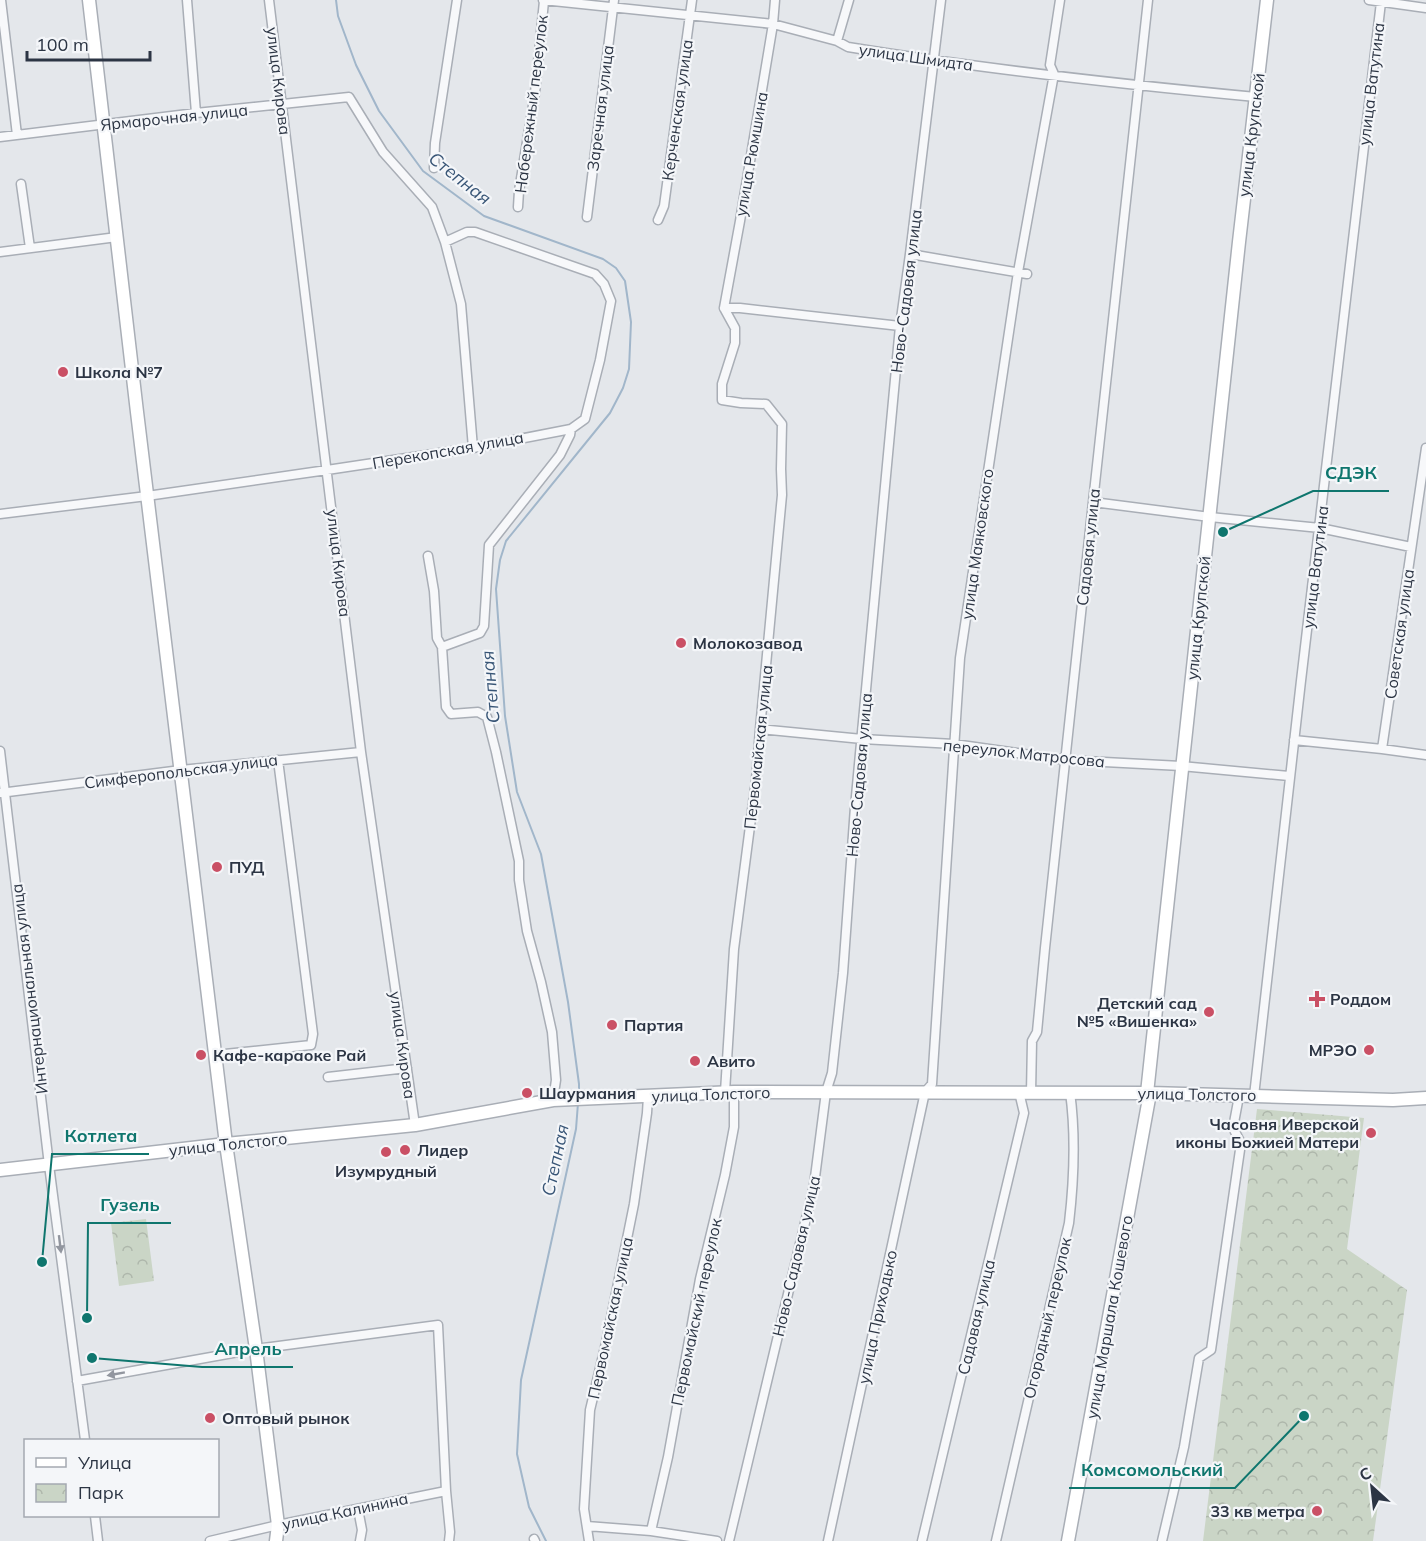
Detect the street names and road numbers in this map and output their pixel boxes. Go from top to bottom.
street label: Набережный переулок [510,13,552,194]
street label: улица Ватутина [1354,21,1388,147]
street label: улица Кирова [262,26,296,136]
street label: Керченская улица [657,38,697,182]
street label: улица Шмидта [858,39,974,75]
street label: Заречная улица [582,44,618,172]
street label: улица Крупской [1233,72,1269,198]
street label: улица Рюмшина [730,90,772,218]
street label: Ярмарочная улица [99,99,249,135]
street label: Ново-Садовая улица [886,208,926,374]
street label: Перекопская улица [371,427,525,473]
street label: улица Маяковского [956,467,998,621]
street label: Садовая улица [1072,487,1104,607]
street label: улица Ватутина [1298,504,1332,630]
street label: улица Кирова [322,508,356,618]
street label: улица Крупской [1182,555,1214,681]
street label: Советская улица [1380,568,1418,700]
street label: Первомайская улица [739,664,777,830]
street label: Ново-Садовая улица [842,692,876,858]
street label: переулок Матросова [942,735,1106,771]
street label: Симферопольская улица [83,749,279,793]
street label: Интернациональная улица [6,883,52,1095]
street label: улица Кирова [386,990,420,1100]
street label: улица Толстого [651,1082,771,1106]
street label: улица Толстого [1137,1083,1257,1105]
street label: улица Толстого [168,1128,288,1160]
street label: Ново-Садовая улица [768,1174,824,1338]
street label: улица Маршала Кошевого [1081,1214,1137,1420]
street label: Первомайский переулок [666,1216,726,1408]
street label: Первомайская улица [583,1235,637,1401]
street label: Огородный переулок [1019,1235,1075,1401]
street label: улица Приходько [853,1248,901,1386]
street label: Садовая улица [953,1257,999,1377]
street label: улица Калинина [280,1488,410,1534]

